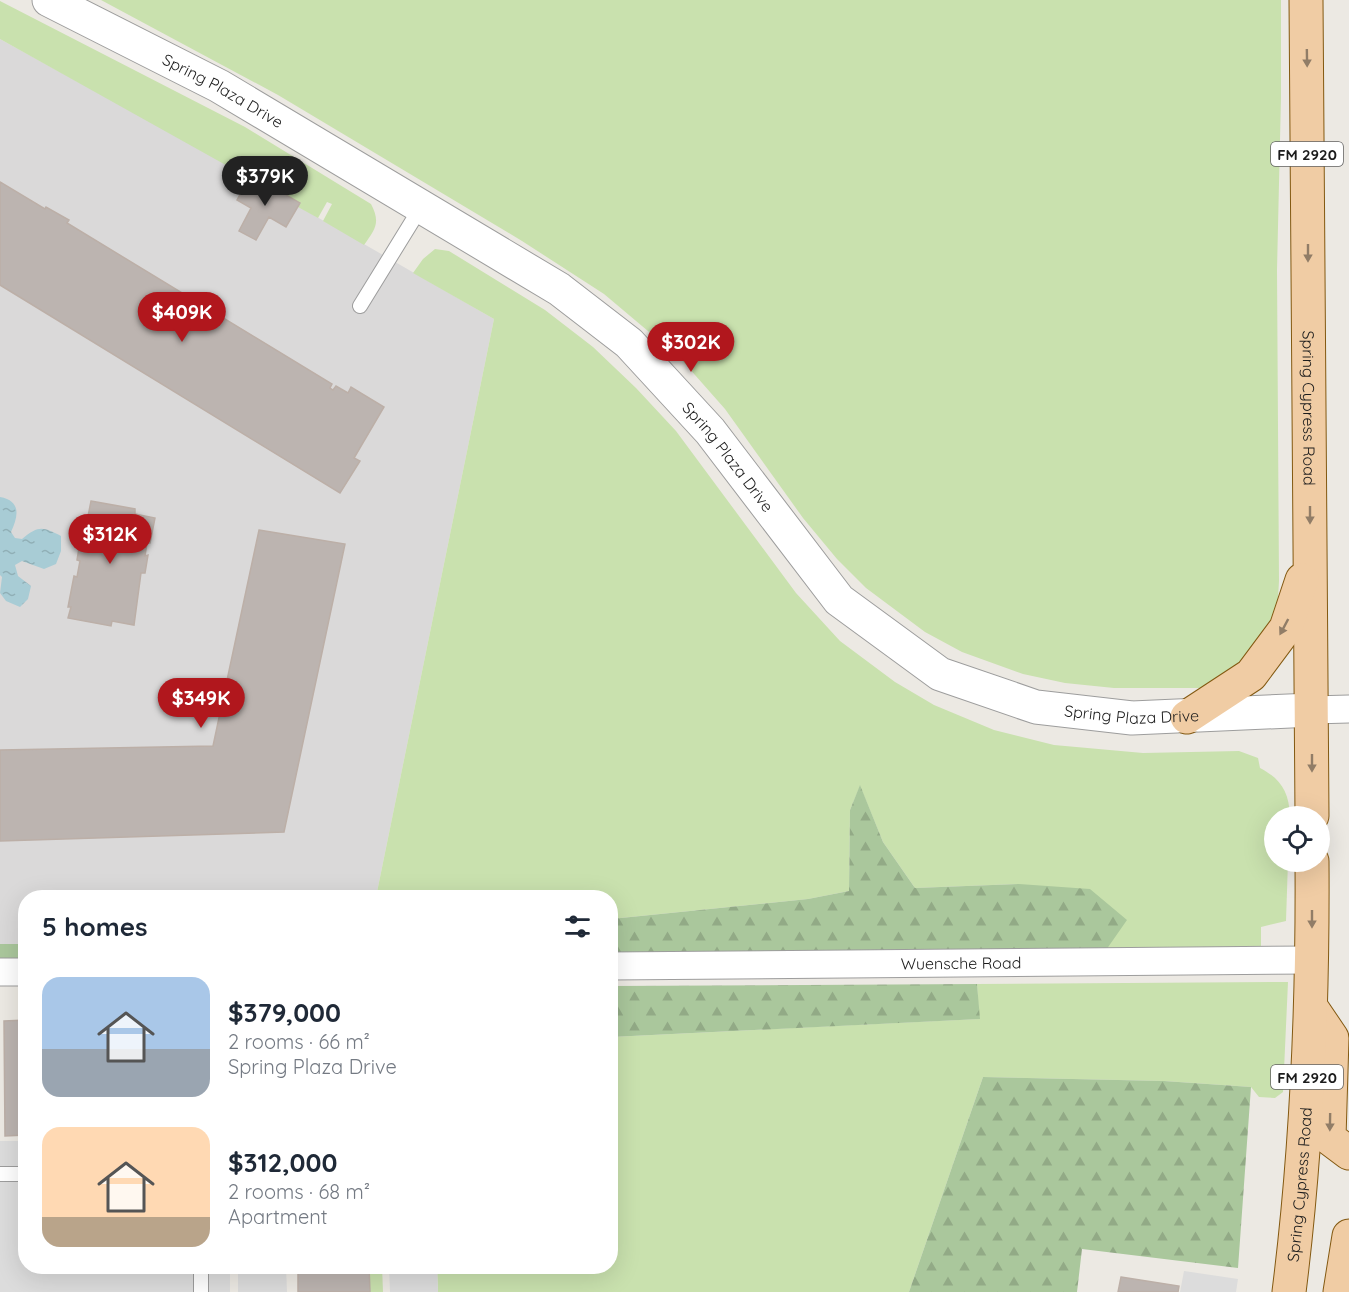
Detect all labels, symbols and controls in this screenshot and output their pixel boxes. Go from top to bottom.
street label: Spring Plaza Drive [159,49,287,132]
one-way arrow [1302,49,1311,68]
road number: FM 2920 [1271,142,1343,166]
pin: $379K [223,156,307,207]
text: $379K [236,163,294,188]
one-way arrow [1303,244,1313,263]
pin: $409K [140,292,224,343]
text: $409K [152,299,212,324]
pin: $302K [649,322,733,373]
text: $302K [661,329,721,354]
street label: Spring Cypress Road [1298,330,1320,486]
street label: Spring Plaza Drive [678,398,778,516]
one-way arrow [1305,505,1315,524]
pin: $312K [68,514,152,565]
text: $312K [83,521,137,546]
one-way arrow [1279,619,1289,636]
pin: $349K [159,678,243,729]
text: $349K [172,685,230,710]
street label: Spring Plaza Drive [1063,700,1199,728]
one-way arrow [1307,753,1317,772]
map controls [1264,806,1330,872]
button: locate [1264,806,1330,872]
text: 5 homes [42,910,148,943]
icon: filters [561,910,594,943]
one-way arrow [1307,910,1317,929]
street label: Wuensche Road [901,952,1021,974]
text: $379,000 [228,996,341,1029]
icon: home [90,1001,162,1073]
text: 2 rooms · 66 m² [228,1029,370,1054]
text: Spring Plaza Drive [228,1054,397,1079]
road number: FM 2920 [1271,1065,1343,1089]
street label: Spring Cypress Road [1283,1107,1316,1263]
one-way arrow [1325,1112,1335,1131]
text: $312,000 [228,1146,337,1179]
icon: home [90,1151,162,1223]
text: 2 rooms · 68 m² [228,1179,370,1204]
text: Apartment [228,1204,328,1229]

